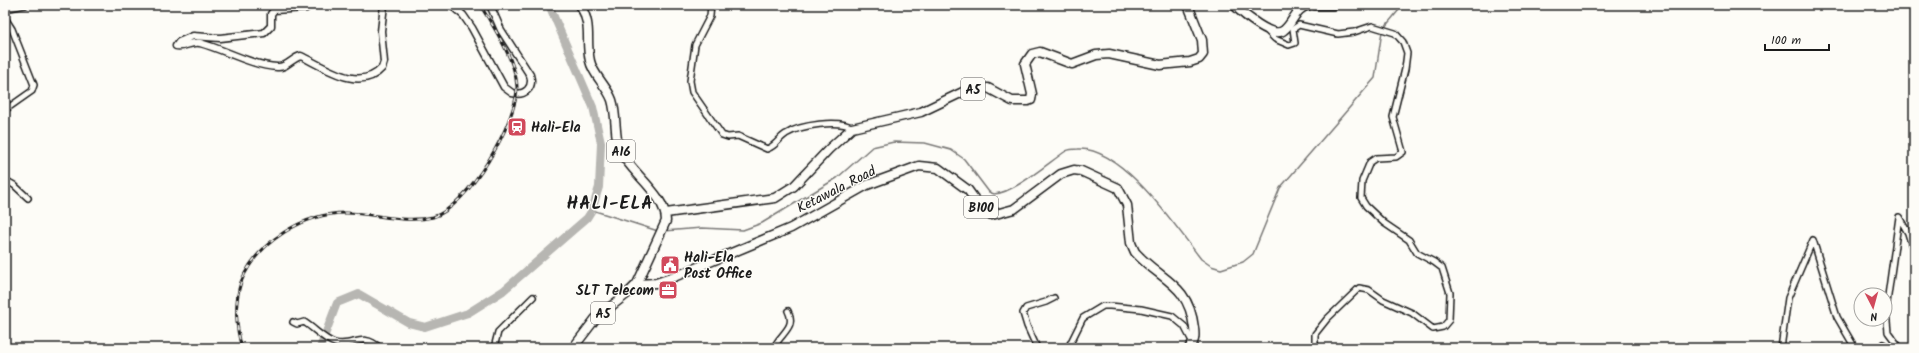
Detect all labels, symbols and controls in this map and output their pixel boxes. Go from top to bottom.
scale bar [1765,26,1829,52]
text: 100 m [1771,31,1802,50]
road number: A5 [961,78,985,100]
station icon: Hali-Ela [506,116,528,138]
place label: Hali-Ela [531,117,581,139]
road number: A16 [607,140,635,162]
street label: Ketawala Road [793,160,881,219]
district label: HALI-ELA [566,190,654,219]
road number: B100 [964,196,998,218]
place label: Hali-Ela Post Office [684,247,752,285]
public building icon: Hali-Ela Post Office [659,254,681,276]
office icon: SLT Telecom [657,279,679,301]
place label: SLT Telecom [576,280,655,302]
north arrow [1853,287,1893,327]
road number: A5 [591,302,615,324]
text: N [1869,307,1878,325]

